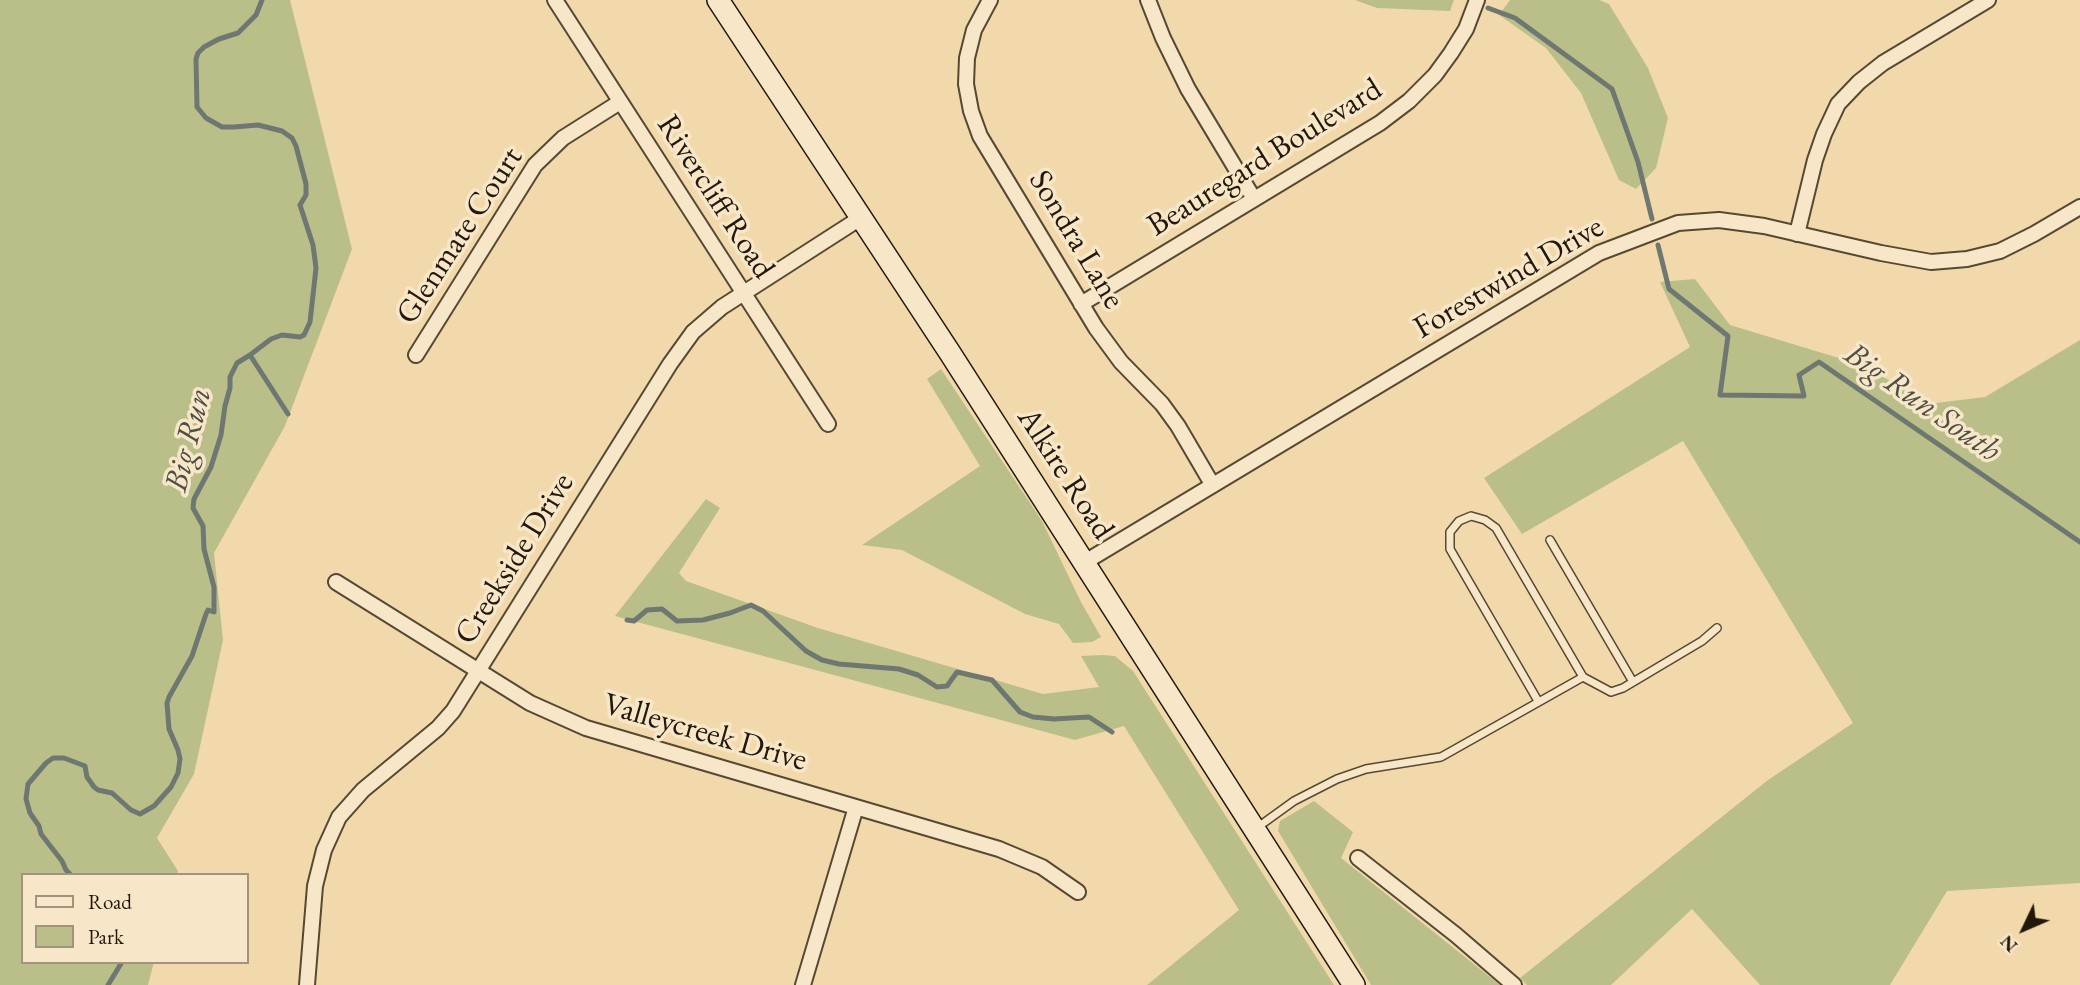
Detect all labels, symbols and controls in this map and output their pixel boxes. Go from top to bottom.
street label: Beauregard Boulevard [1141,70,1389,246]
street label: Rivercliff Road [648,108,782,286]
street label: Glenmate Court [389,140,531,332]
street label: Sondra Lane [1020,164,1132,316]
street label: Forestwind Drive [1407,208,1611,348]
water label: Big Run South [1836,335,2008,471]
water label: Big Run [157,384,221,496]
street label: Alkire Road [1008,401,1122,547]
street label: Creekside Drive [447,466,583,652]
street label: Valleycreek Drive [599,686,811,780]
legend [21,873,248,964]
text: Road [88,888,132,915]
north arrow [1989,894,2059,964]
text: Park [88,923,124,950]
text: N [1994,930,2023,958]

